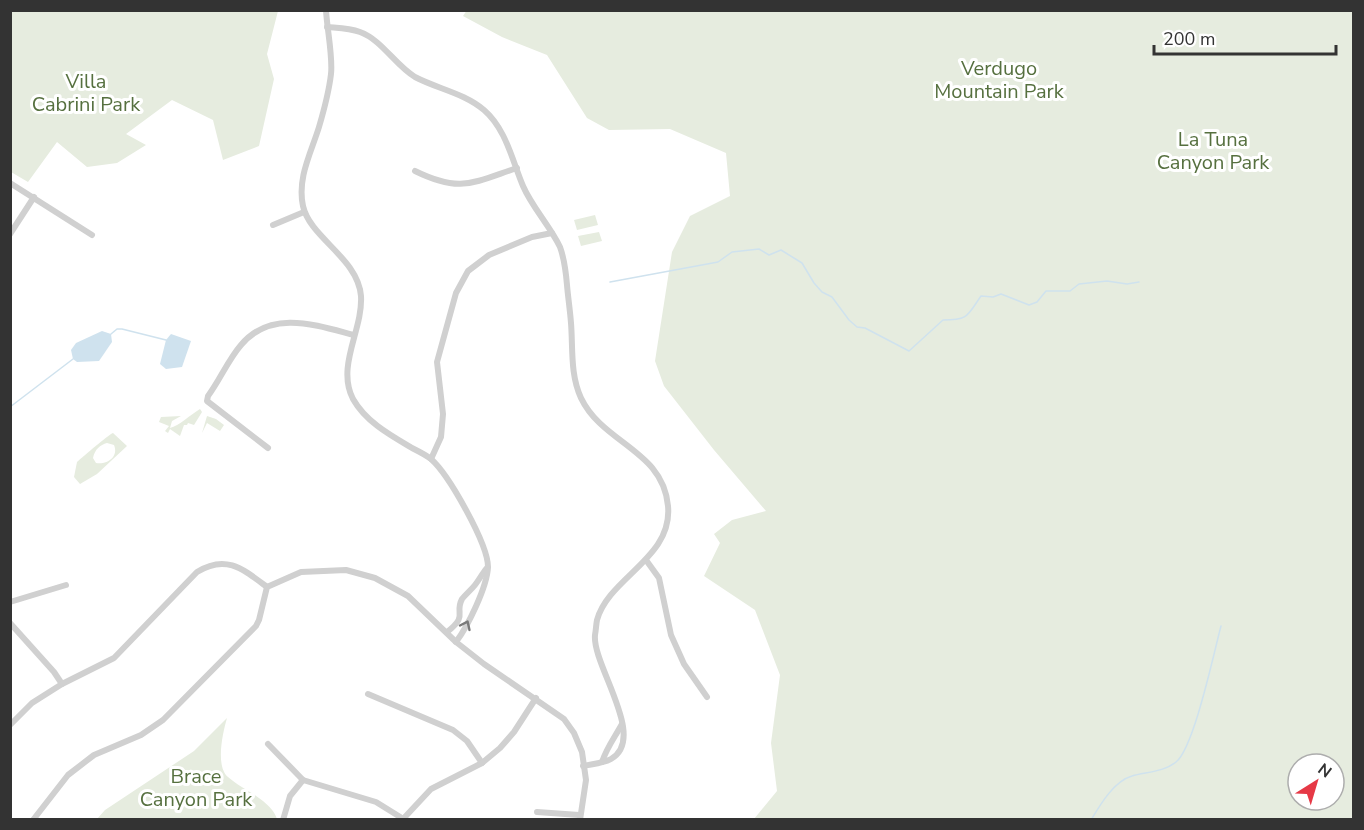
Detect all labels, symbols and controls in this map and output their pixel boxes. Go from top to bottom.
scale bar [1154,18,1336,56]
text: 200 m [1163,27,1215,51]
park label: Verdugo Mountain Park [934,55,1065,105]
park label: Villa Cabrini Park [32,68,141,118]
park label: La Tuna Canyon Park [1157,126,1270,176]
one-way arrow [459,620,471,631]
north arrow [1286,752,1346,812]
text: N [1313,758,1336,783]
park label: Brace Canyon Park [140,763,253,813]

